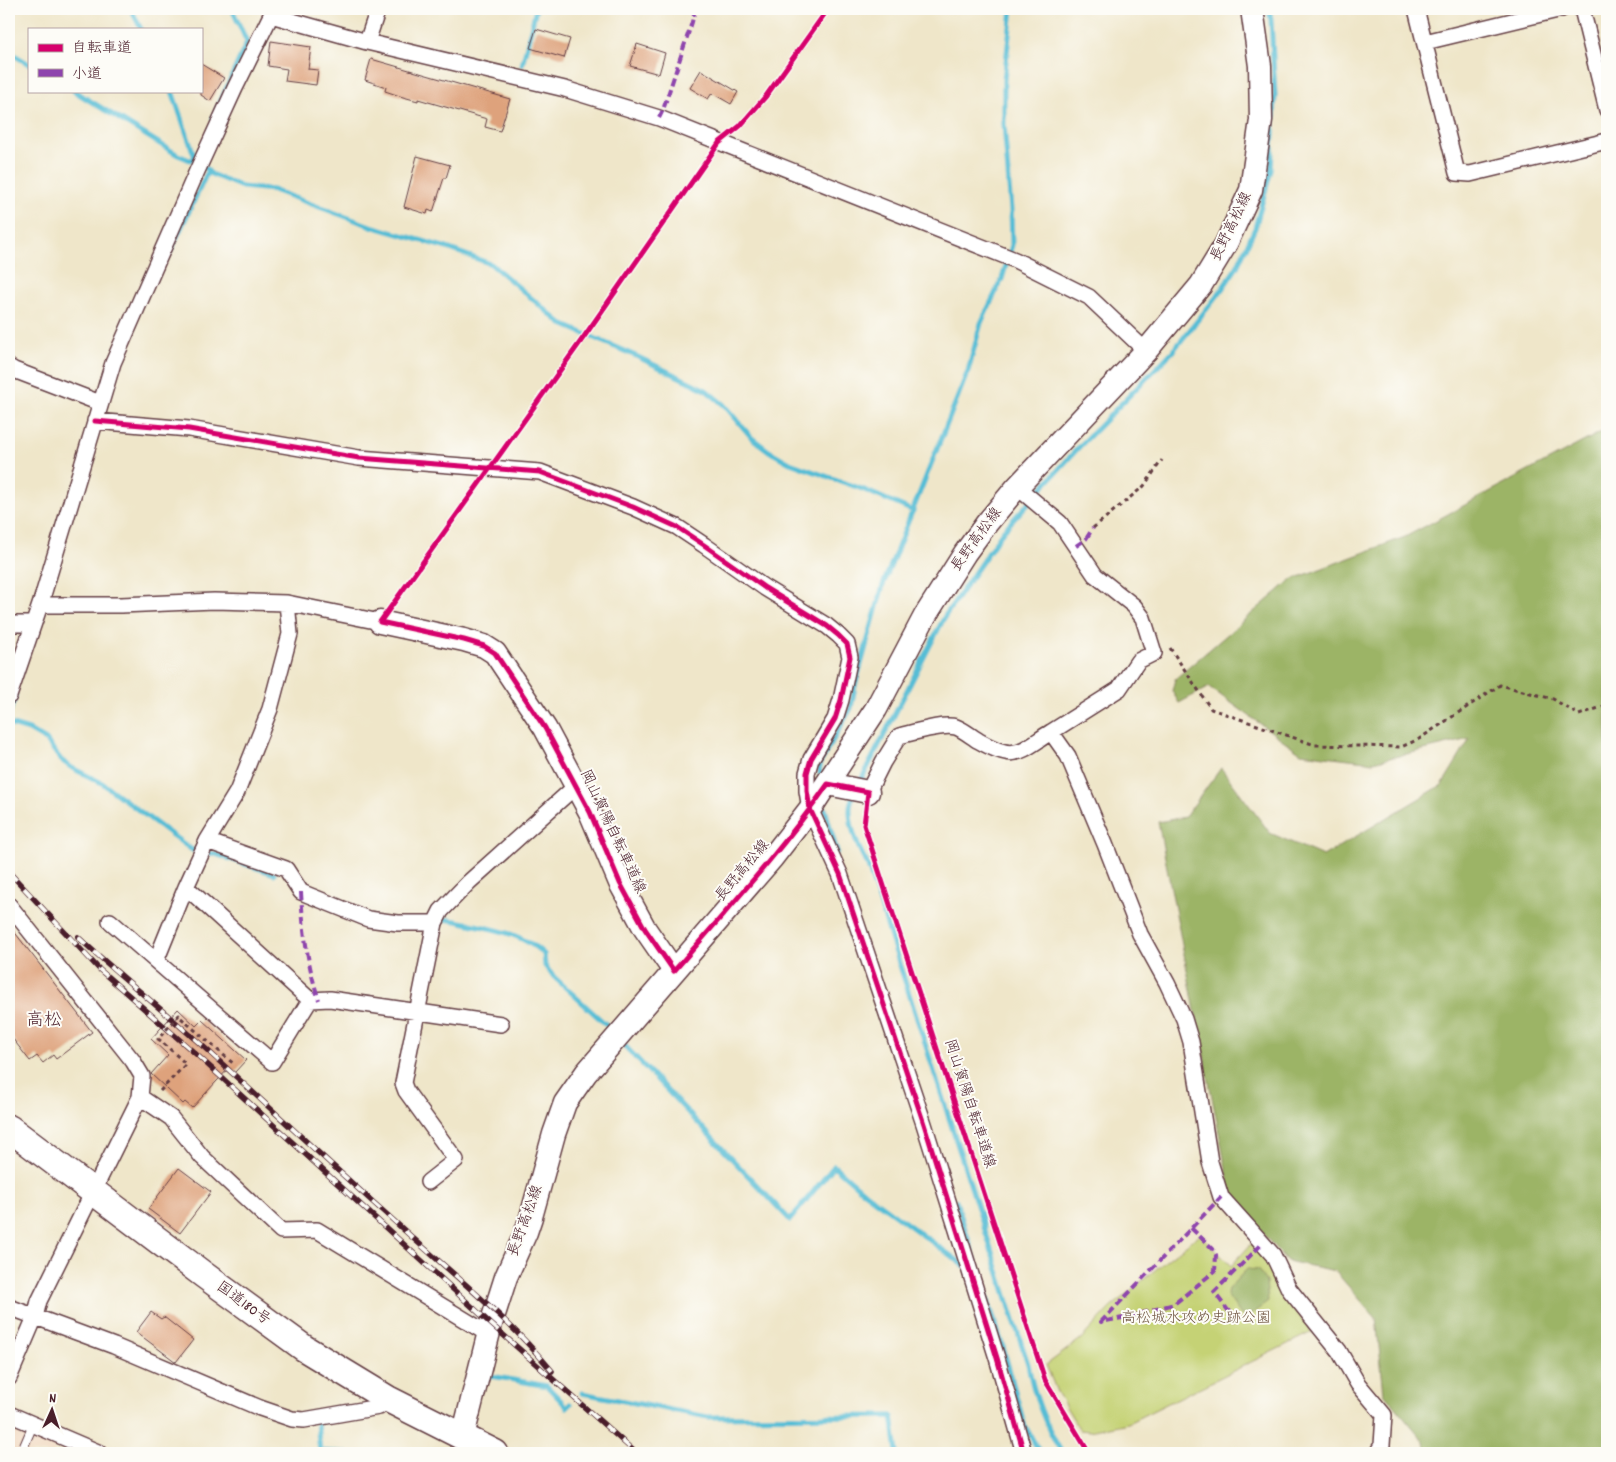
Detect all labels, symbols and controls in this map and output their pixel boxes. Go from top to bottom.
legend [28,28,202,92]
text: 自転車道 [72,38,132,60]
text: 小道 [72,64,102,86]
street label: 長野高松線 [1206,188,1258,266]
street label: 長野高松線 [946,503,1008,577]
street label: 岡山賀陽自転車道線 [574,766,650,898]
street label: 長野高松線 [710,835,776,907]
district label: 高松 [26,1009,62,1034]
street label: 岡山賀陽自転車道線 [938,1036,1000,1172]
street label: 長野高松線 [503,1182,549,1260]
street label: 国道180号 [211,1277,275,1331]
park label: 高松城水攻め史跡公園 [1121,1308,1271,1330]
north arrow [28,1384,78,1434]
text: N [49,1389,57,1409]

